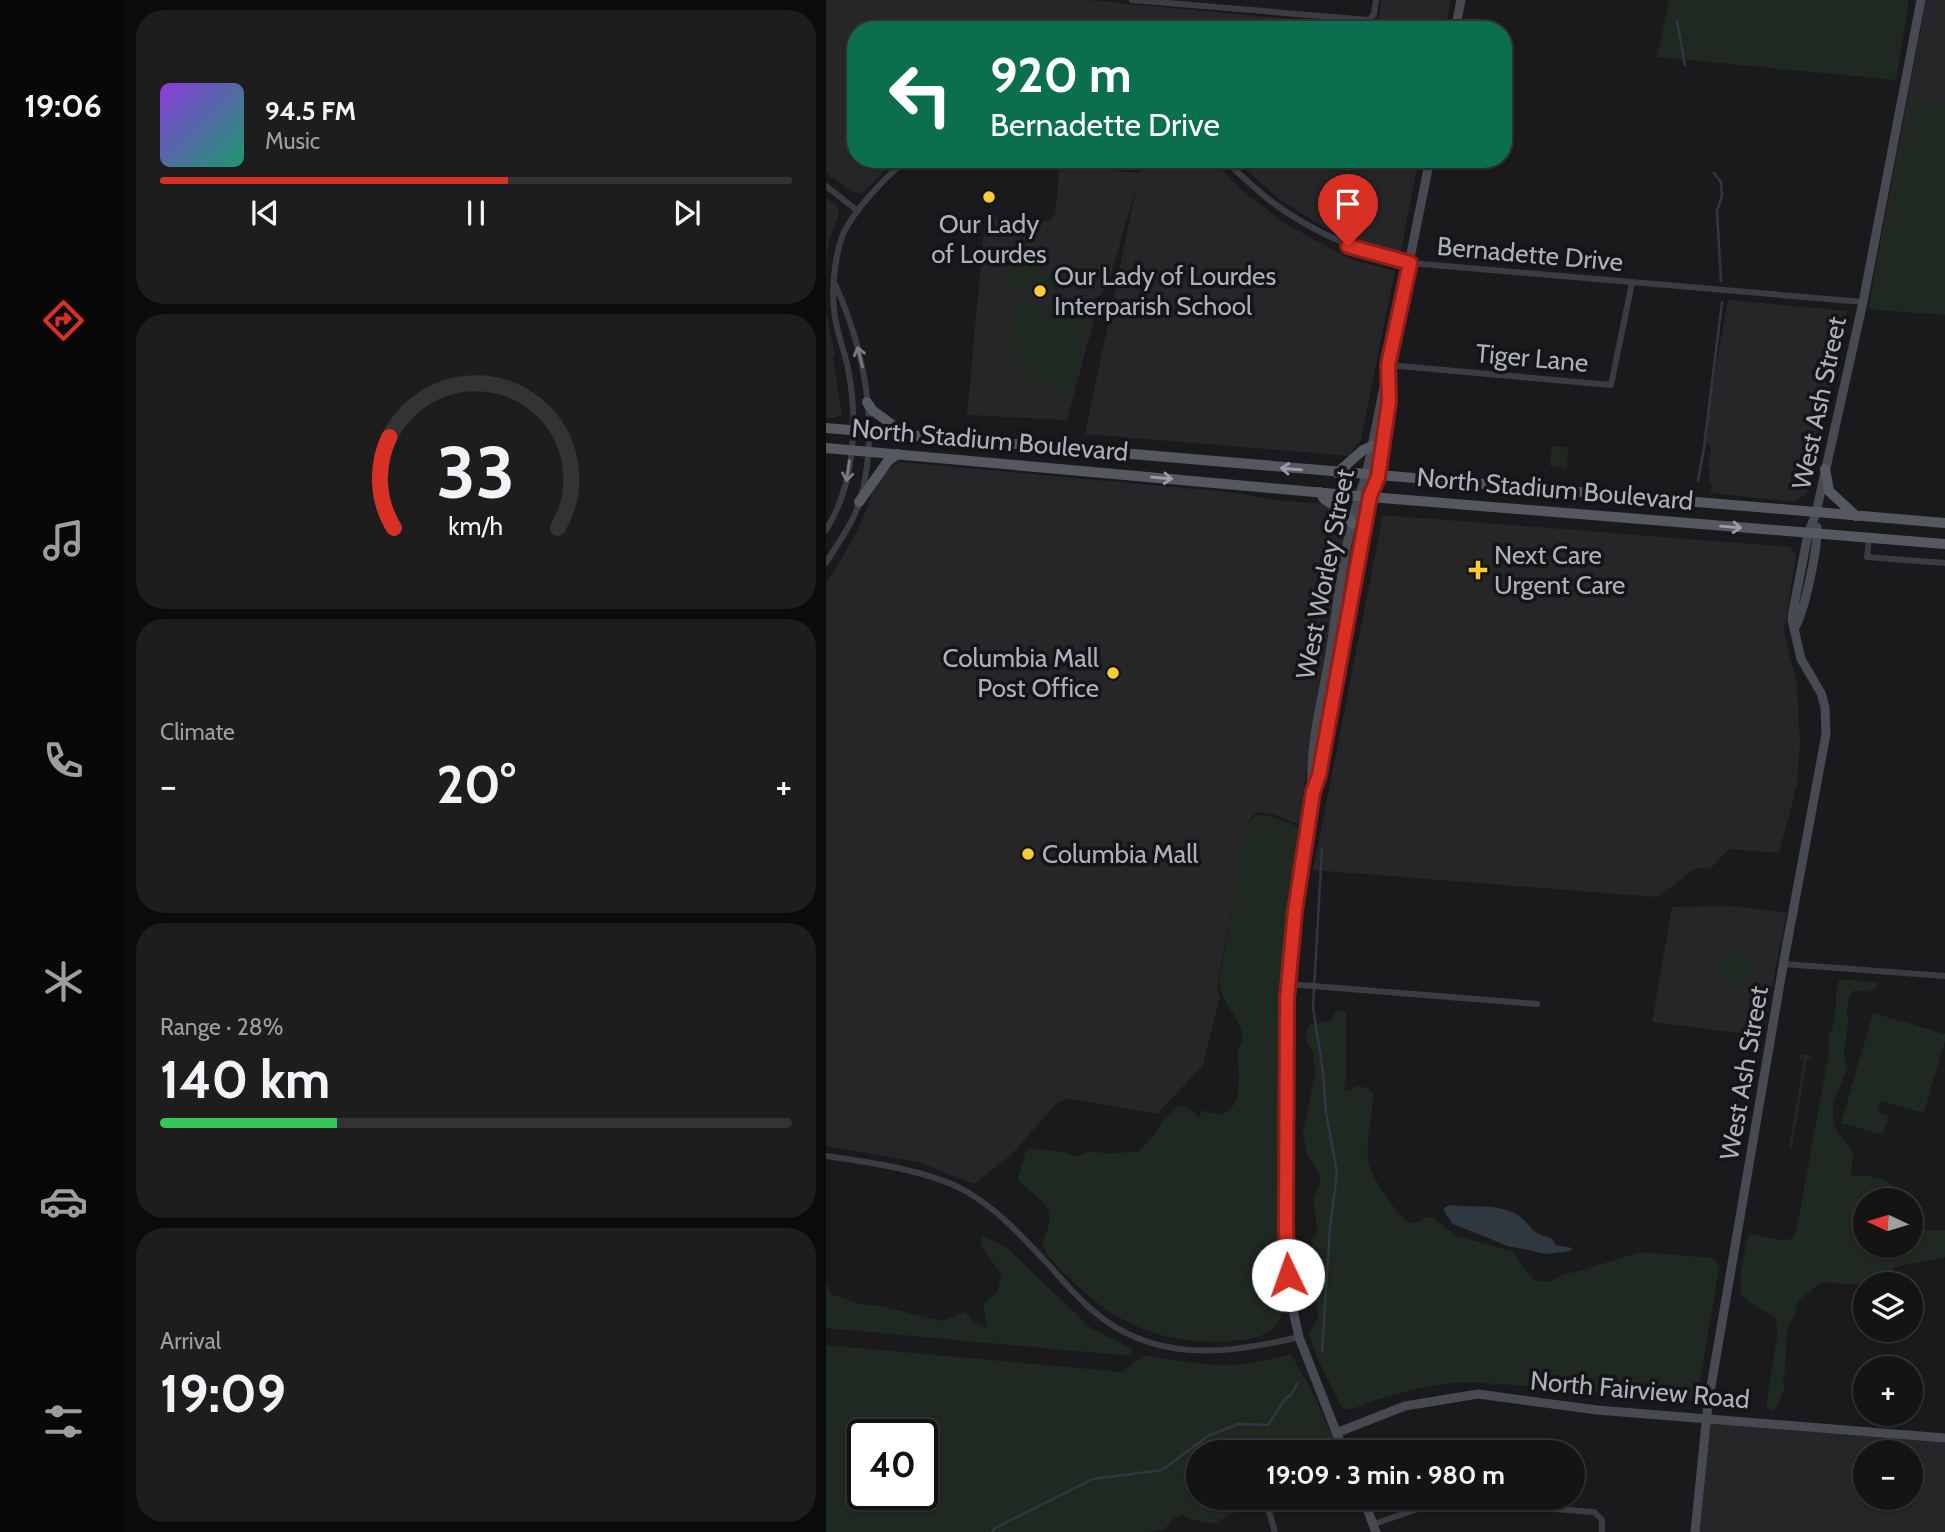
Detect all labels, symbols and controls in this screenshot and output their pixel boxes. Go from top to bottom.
text: 920 m [990,45,1132,104]
icon: left [875,49,966,140]
text: 19:06 [24,86,102,125]
text: 94.5 FM [265,95,356,127]
text: Bernadette Drive [990,105,1220,144]
text: Music [265,127,320,155]
pin [1318,174,1378,246]
icon: arrive [1329,185,1367,223]
marker: Our Lady of Lourdes [981,189,997,205]
icon: previous [246,194,284,232]
icon: pause [457,194,495,232]
icon: next [668,194,706,232]
place label: Our Lady of Lourdes [931,208,1047,270]
street label: Bernadette Drive [1436,230,1624,278]
place label: Our Lady of Lourdes Interparish School [1054,260,1276,322]
marker: Our Lady of Lourdes Interparish School [1032,283,1048,299]
icon: directions [39,296,88,345]
street label: West Ash Street [1785,313,1853,492]
street label: Tiger Lane [1474,337,1590,379]
one-way arrow [853,347,866,369]
street label: North Stadium Boulevard [850,412,1130,468]
text: 33 [437,428,515,516]
one-way arrow [841,459,854,482]
street label: North Stadium Boulevard [1415,461,1695,517]
one-way arrow [1280,462,1303,475]
street label: West Worley Street [1289,466,1361,682]
one-way arrow [1151,472,1173,485]
text: km/h [449,510,503,540]
icon: music [39,516,88,565]
one-way arrow [1719,521,1742,534]
place label: Next Care Urgent Care [1494,539,1625,601]
marker: Next Care Urgent Care [1468,560,1488,580]
place label: Columbia Mall Post Office [943,642,1099,704]
marker: Columbia Mall Post Office [1105,665,1121,681]
text: Climate [160,718,235,746]
icon: phone [39,736,88,785]
text: 20° [436,753,516,816]
text: − [160,762,177,809]
text: + [775,762,792,809]
place label: Columbia Mall [1042,838,1199,870]
marker: Columbia Mall [1020,846,1036,862]
icon: climate [39,957,88,1006]
street label: West Ash Street [1713,983,1775,1162]
text: Range · 28% [160,1013,283,1041]
text: 140 km [160,1048,330,1111]
icon: car [39,1177,88,1226]
north arrow [1853,1188,1923,1258]
map controls [1853,1188,1923,1510]
position arrow [1251,1238,1325,1312]
button: layers [1853,1272,1923,1342]
text: Arrival [160,1327,221,1355]
button: + [1853,1356,1923,1426]
text: 19:09 [160,1362,286,1425]
street label: North Fairview Road [1529,1364,1751,1416]
icon: filters [39,1397,88,1446]
speed limit sign: 40 [847,1419,938,1510]
button: − [1853,1440,1923,1510]
text: 19:09 · 3 min · 980 m [1266,1459,1505,1491]

